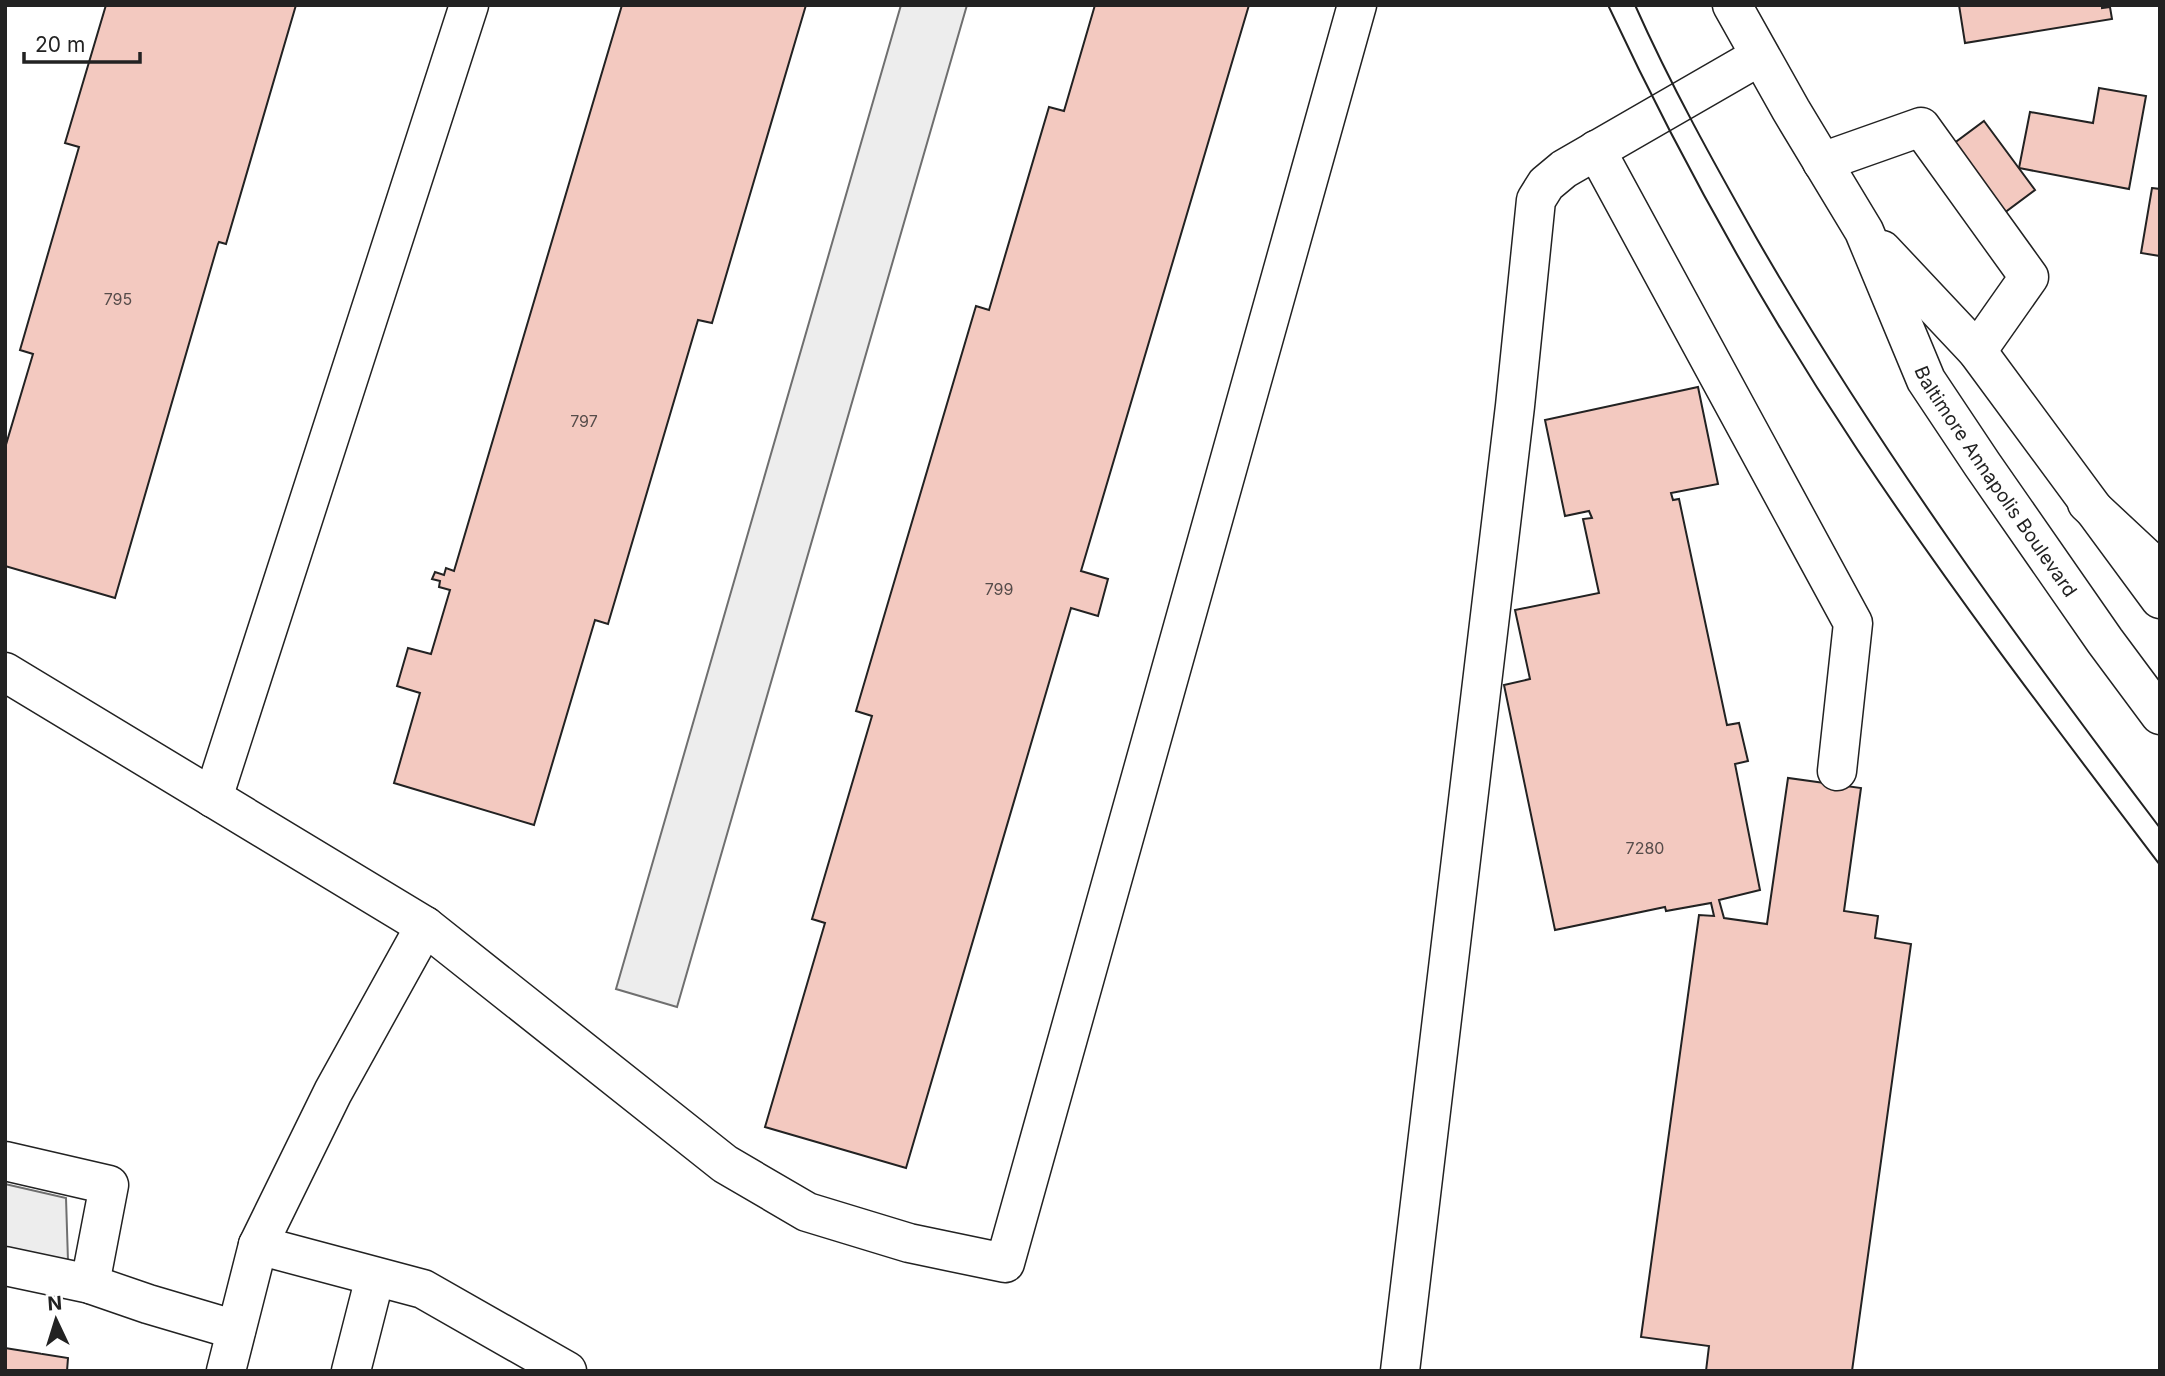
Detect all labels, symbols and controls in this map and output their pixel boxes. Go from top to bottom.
scale bar [24,21,140,65]
text: 20 m [35,32,85,57]
house number: 795 [104,289,132,309]
street label: Baltimore Annapolis Boulevard [1910,362,2082,601]
house number: 797 [570,411,598,431]
house number: 799 [985,579,1013,599]
house number: 7280 [1626,838,1664,858]
north arrow [21,1285,91,1355]
text: N [47,1292,63,1316]

